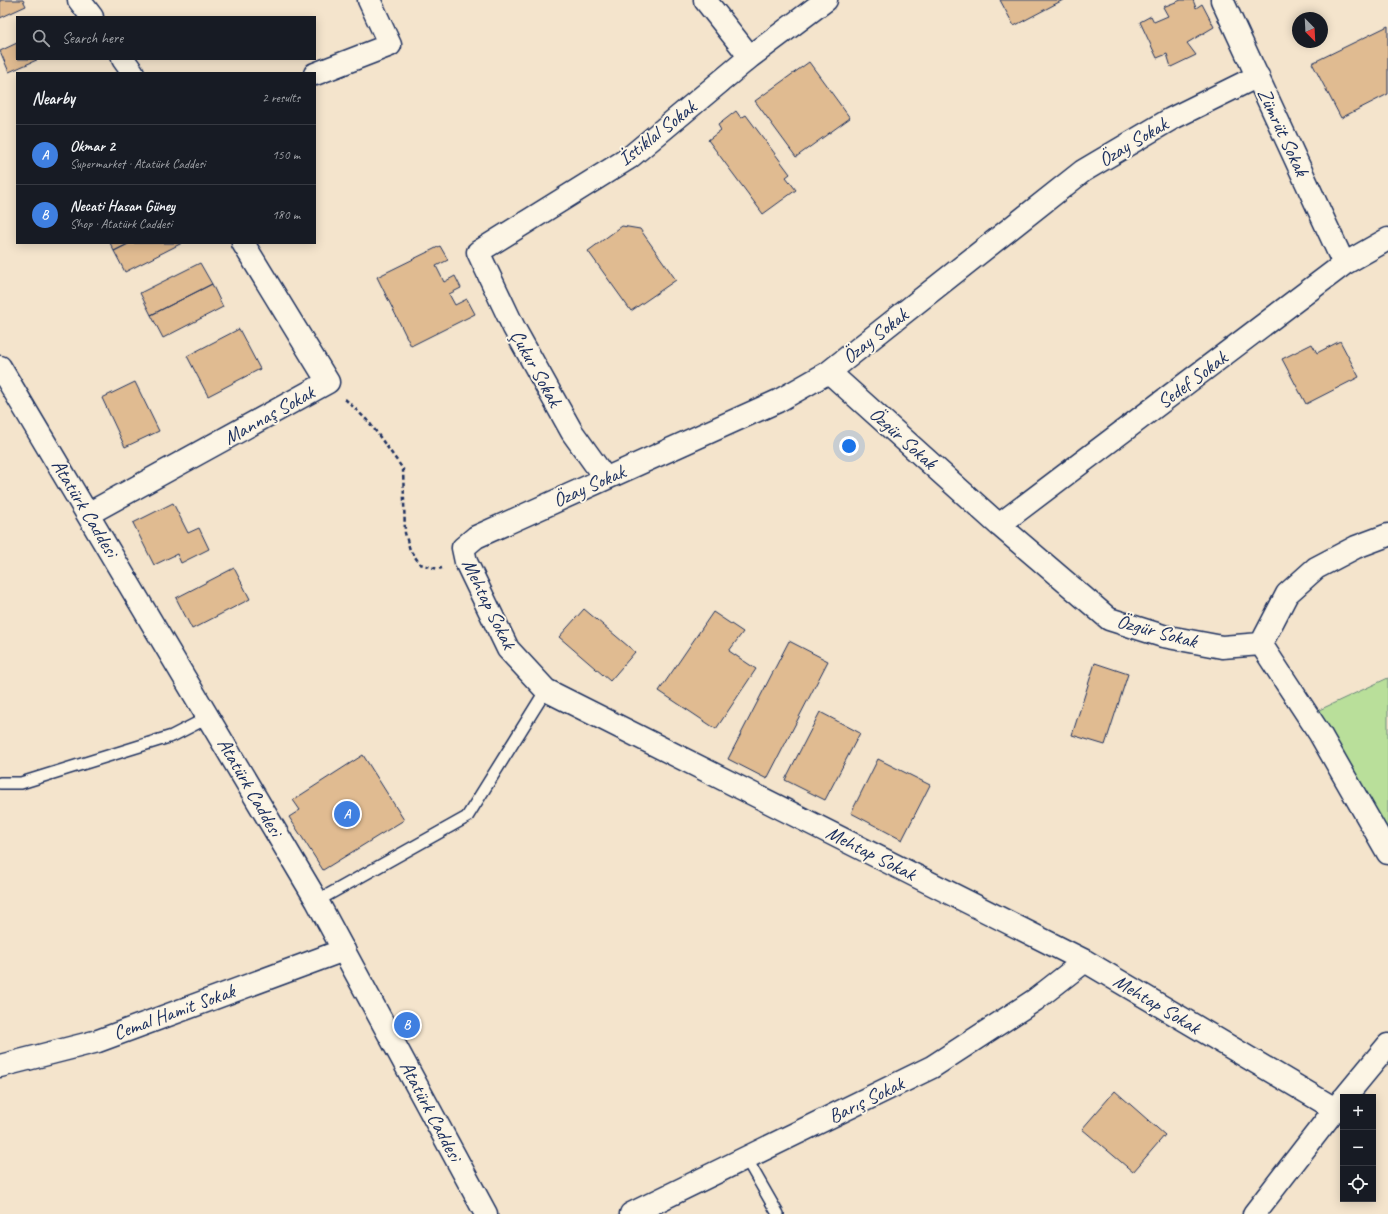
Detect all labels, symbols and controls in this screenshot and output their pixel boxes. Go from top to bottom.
north arrow [1292,12,1328,48]
search box [16,16,316,60]
icon: search [30,27,52,49]
text: Search here [62,29,123,48]
street label: Zümrüt Sokak [1252,84,1315,182]
text: Nearby [32,88,75,109]
text: 2 results [262,90,300,106]
street label: İstiklal Sokak [613,94,702,171]
street label: Özay Sokak [1094,111,1174,172]
text: Okmar 2 [70,137,115,156]
text: A [42,147,48,163]
text: 150 m [272,147,300,163]
text: Supermarket · Atatürk Caddesi [70,156,205,172]
text: Necati Hasan Güney [70,197,175,216]
text: B [42,207,48,223]
text: 180 m [272,207,300,223]
text: Shop · Atatürk Caddesi [70,216,172,232]
street label: Özay Sokak [837,302,914,369]
street label: Çukur Sokak [505,325,568,412]
street label: Sedef Sokak [1152,345,1233,414]
street label: Mannaş Sokak [219,379,320,450]
street label: Özgür Sokak [864,401,943,476]
your location [839,436,859,456]
street label: Atatürk Caddesi [46,455,125,563]
street label: Özay Sokak [549,458,630,513]
street label: Mehtap Sokak [456,555,522,655]
street label: Özgür Sokak [1114,608,1201,654]
street label: Atatürk Caddesi [212,733,289,843]
pin: A [334,799,360,829]
street label: Mehtap Sokak [822,820,922,887]
street label: Mehtap Sokak [1109,968,1207,1041]
street label: Cemal Hamit Sokak [110,978,240,1046]
pin: B [394,1010,420,1040]
street label: Atatürk Caddesi [394,1057,469,1167]
street label: Barış Sokak [824,1070,909,1129]
map controls [1340,1094,1376,1202]
button: + [1340,1094,1376,1130]
button: − [1340,1130,1376,1166]
button: locate [1340,1166,1376,1202]

